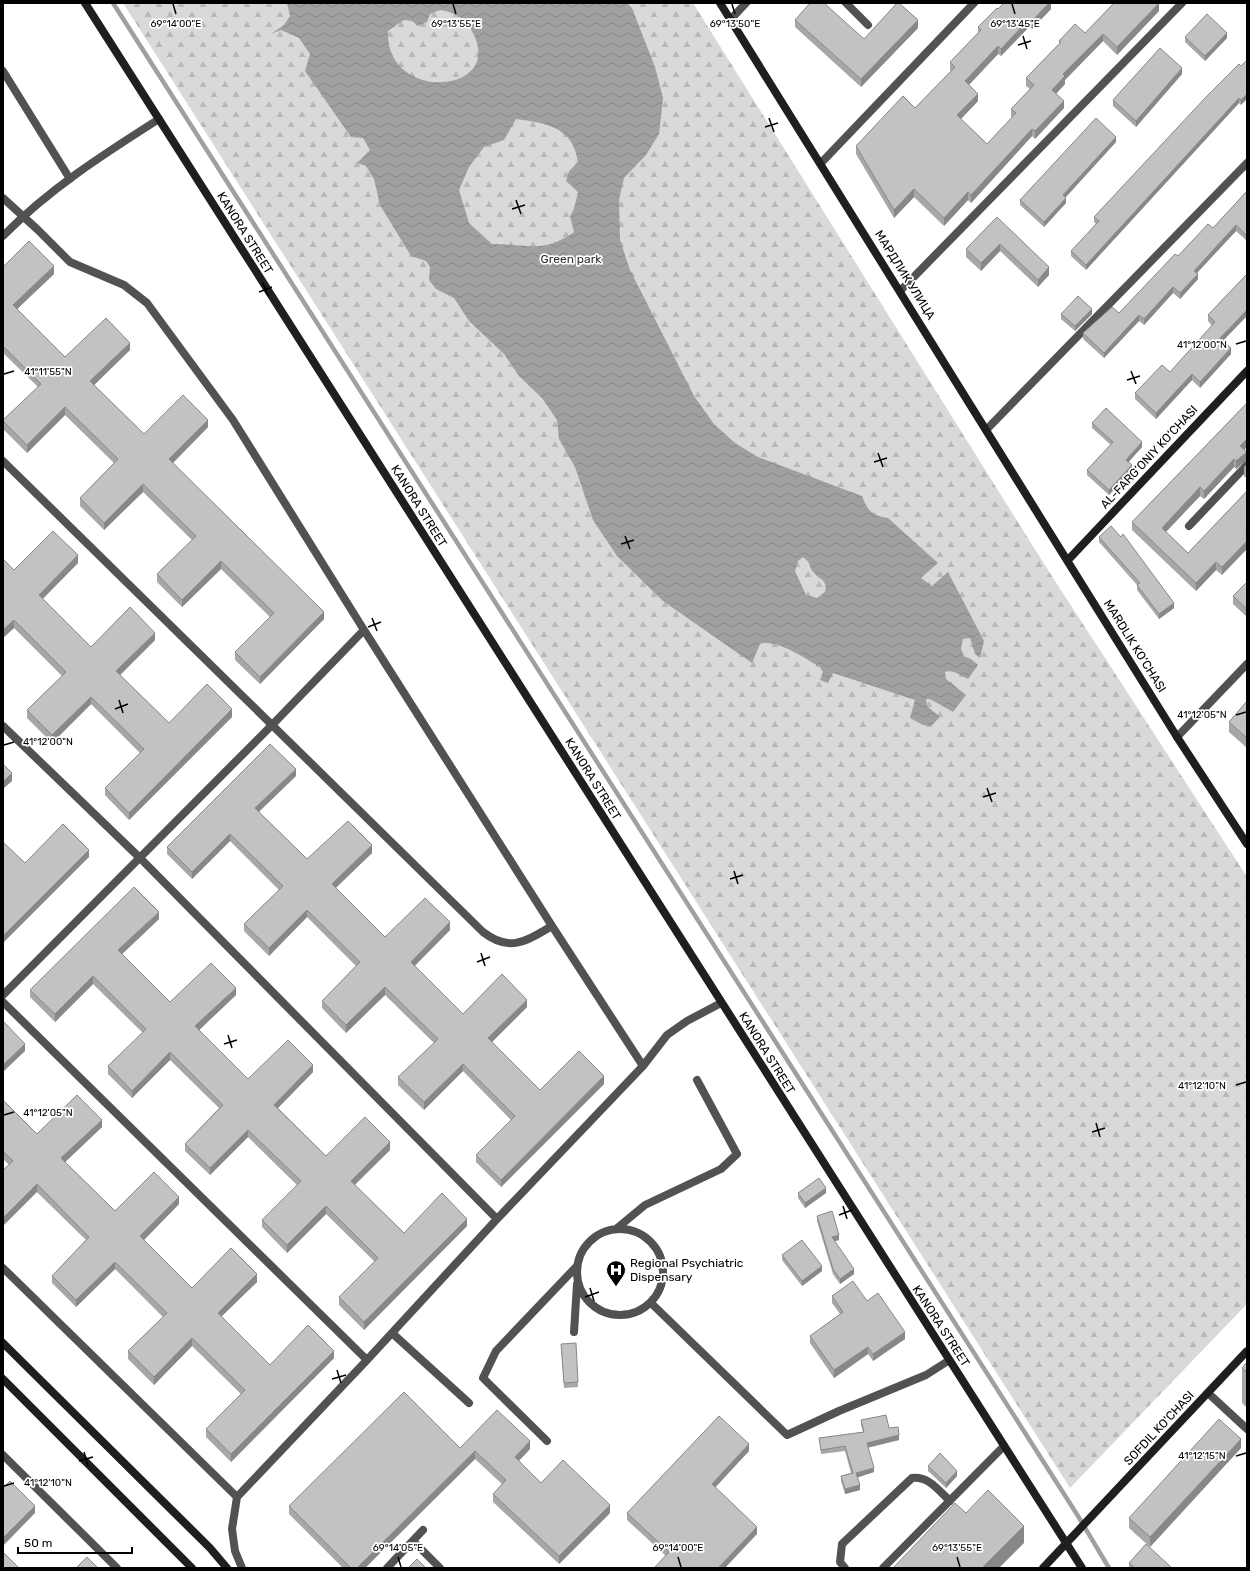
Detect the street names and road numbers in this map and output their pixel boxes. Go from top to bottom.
street label: KANORA STREET [214,189,276,277]
street label: МАРДЛИК УЛИЦА [872,228,938,322]
street label: AL-FARG‘ONIY KO‘CHASI [1098,403,1200,511]
street label: KANORA STREET [388,462,450,550]
street label: MARDLIK KO‘CHASI [1101,597,1169,695]
street label: KANORA STREET [562,735,624,823]
street label: KANORA STREET [736,1009,798,1097]
street label: KANORA STREET [910,1283,972,1369]
street label: SOFDIL KO'CHASI [1121,1388,1197,1468]

